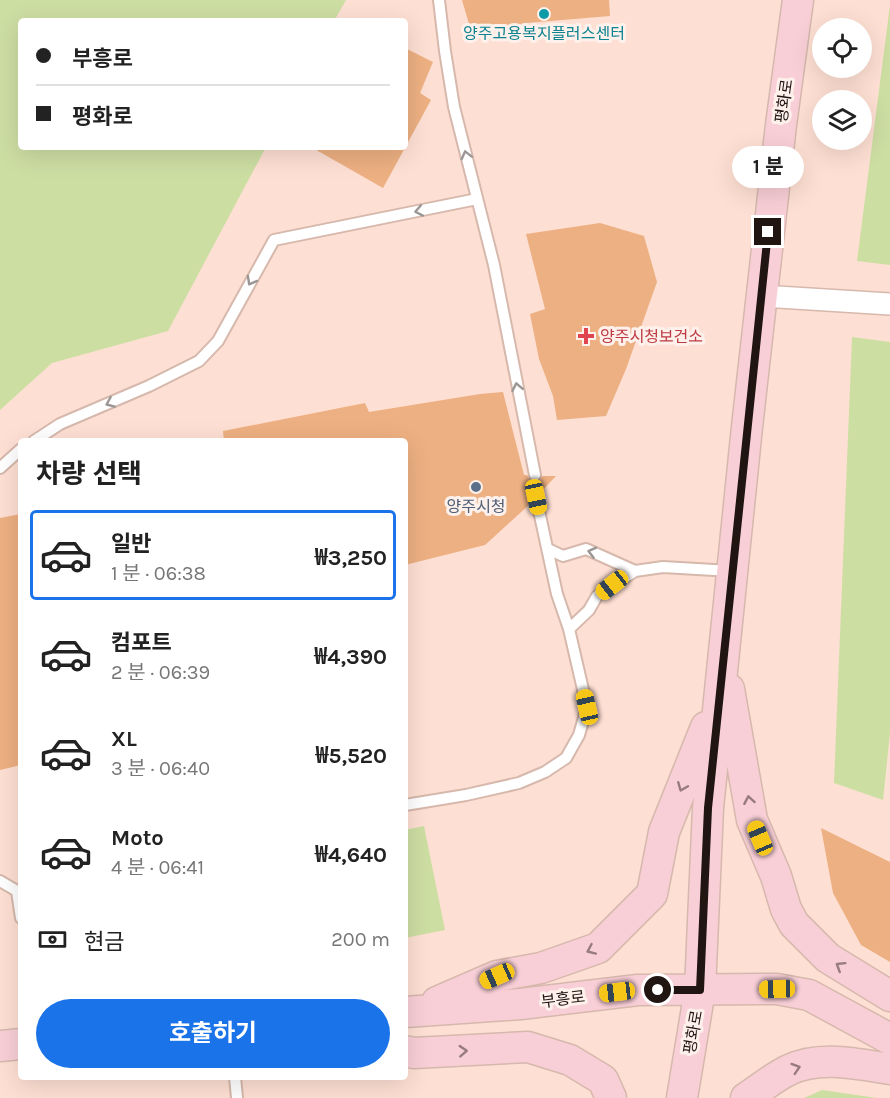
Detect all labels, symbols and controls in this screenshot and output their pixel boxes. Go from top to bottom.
marker: 양주고용복지플러스센터 [537,7,551,21]
map controls [812,18,872,150]
button: locate [812,18,872,78]
place label: 양주고용복지플러스센터 [463,24,625,43]
text: 부흥로 [72,46,133,72]
street label: 평화로 [772,78,797,124]
button: layers [812,90,872,150]
text: 평화로 [72,104,133,130]
callout: 1 분 [732,145,804,187]
one-way arrow [460,151,473,161]
text: 1 분 [753,155,783,178]
one-way arrow [415,204,425,217]
route end [754,218,781,245]
one-way arrow [247,274,258,285]
marker: 양주시청보건소 [577,327,595,345]
place label: 양주시청보건소 [600,327,703,346]
one-way arrow [511,382,524,392]
one-way arrow [105,396,116,408]
text: 차량 선택 [36,458,142,490]
car [523,478,549,516]
marker: 양주시청 [469,480,483,494]
place label: 양주시청 [447,497,505,516]
icon: car [39,528,93,582]
text: 일반 [111,531,151,557]
text: ₩3,250 [315,545,387,571]
one-way arrow [587,547,597,560]
text: 1 분 · 06:38 [111,562,206,585]
car [592,567,632,603]
icon: car [39,627,93,681]
text: 컴포트 [111,630,172,656]
text: ₩4,390 [314,644,387,670]
text: 2 분 · 06:39 [111,661,210,684]
car [574,687,600,727]
icon: car [39,726,93,780]
text: XL [111,726,137,752]
text: ₩5,520 [316,743,387,769]
text: 3 분 · 06:40 [111,757,210,780]
one-way arrow [677,781,689,792]
one-way arrow [743,795,755,805]
car [745,818,775,858]
icon: car [39,825,93,879]
text: Moto [111,825,164,851]
text: ₩4,640 [315,842,387,868]
text: 4 분 · 06:41 [111,856,204,879]
icon: cash [36,923,69,956]
text: 200 m [331,928,390,951]
text: 현금 [84,929,124,955]
one-way arrow [587,943,598,955]
car [477,960,517,992]
one-way arrow [836,961,846,973]
route start [644,976,671,1003]
car [759,980,795,998]
car [598,981,636,1003]
street label: 부흥로 [540,987,586,1011]
button: 호출하기 [36,999,390,1068]
street label: 평화로 [680,1008,706,1055]
one-way arrow [459,1044,468,1057]
one-way arrow [790,1063,801,1076]

